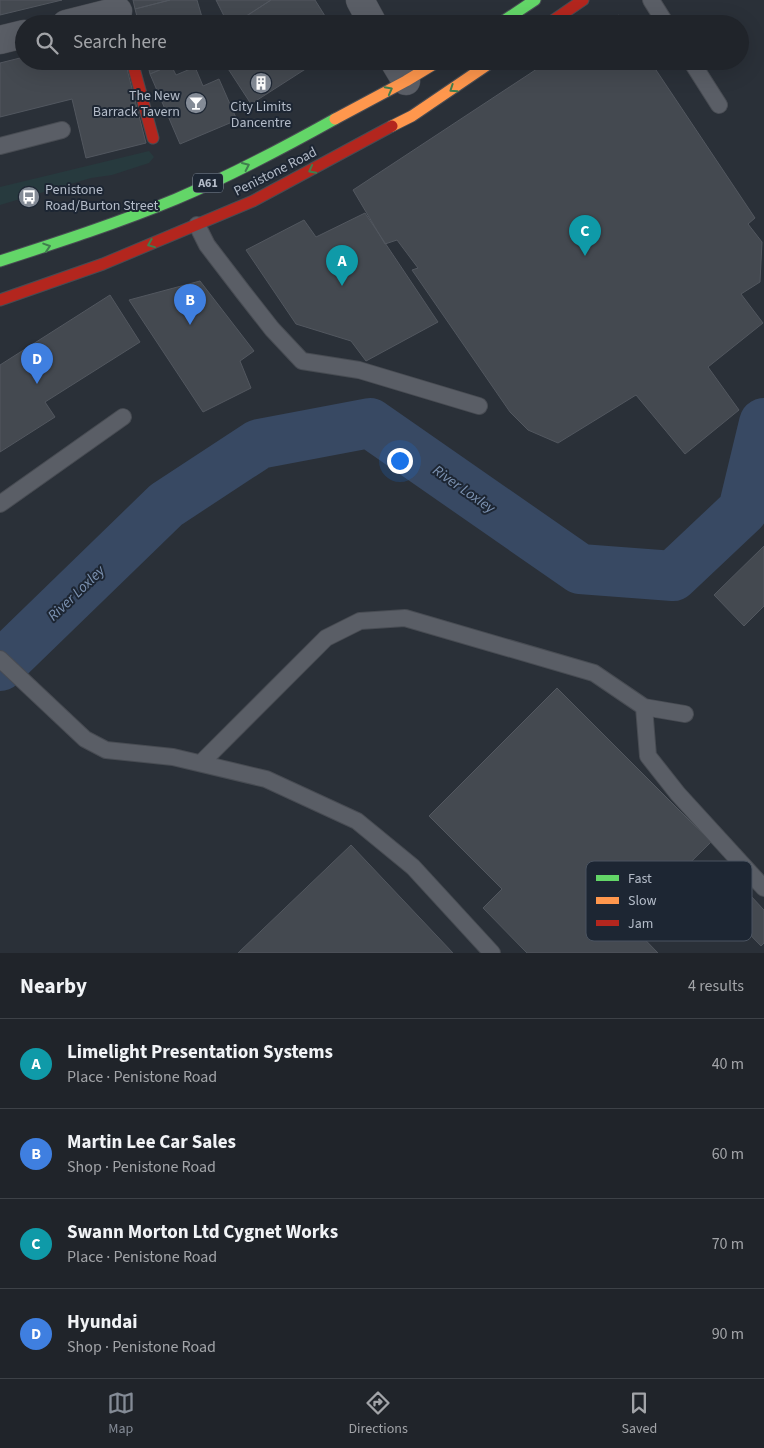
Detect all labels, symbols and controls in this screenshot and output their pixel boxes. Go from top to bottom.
search box [15,15,749,70]
icon: search [33,29,61,57]
text: Search here [73,29,167,56]
building icon: City Limits Dancentre [249,71,273,95]
one-way arrow [449,83,459,92]
place label: The New Barrack Tavern [93,86,180,122]
one-way arrow [384,86,393,96]
bar icon: The New Barrack Tavern [184,91,208,115]
place label: City Limits Dancentre [230,97,292,133]
street label: Penistone Road [230,142,320,201]
one-way arrow [240,162,249,172]
one-way arrow [309,163,318,173]
road number: A61 [193,174,223,192]
place label: Penistone Road/Burton Street [45,180,159,216]
bus stop icon: Penistone Road/Burton Street [17,185,41,209]
pin: C [569,215,601,256]
one-way arrow [148,238,156,248]
one-way arrow [42,243,50,253]
pin: A [326,245,358,286]
pin: B [174,284,206,325]
pin: D [21,343,53,384]
your location [387,448,413,474]
water label: River Loxley [428,460,500,519]
water label: River Loxley [43,560,110,626]
legend [586,861,752,941]
text: Fast [628,869,652,889]
text: Slow [628,891,657,911]
text: Jam [628,914,653,934]
text: Nearby [20,971,87,1001]
text: 4 results [688,975,744,997]
text: Limelight Presentation Systems [67,1039,333,1066]
text: A [31,1053,41,1075]
text: 40 m [712,1053,744,1075]
text: Place · Penistone Road [67,1066,217,1088]
text: Martin Lee Car Sales [67,1129,236,1156]
text: B [31,1143,41,1165]
text: 60 m [712,1143,744,1165]
text: Shop · Penistone Road [67,1156,216,1178]
text: Swann Morton Ltd Cygnet Works [67,1219,338,1246]
text: C [31,1233,41,1255]
text: 70 m [712,1233,744,1255]
text: Place · Penistone Road [67,1246,217,1268]
text: Hyundai [67,1309,138,1336]
text: D [31,1323,41,1345]
text: 90 m [712,1323,744,1345]
text: Shop · Penistone Road [67,1336,216,1358]
tab: Map [107,1389,135,1439]
tab: Directions [349,1389,408,1439]
tab: Saved [621,1389,657,1439]

